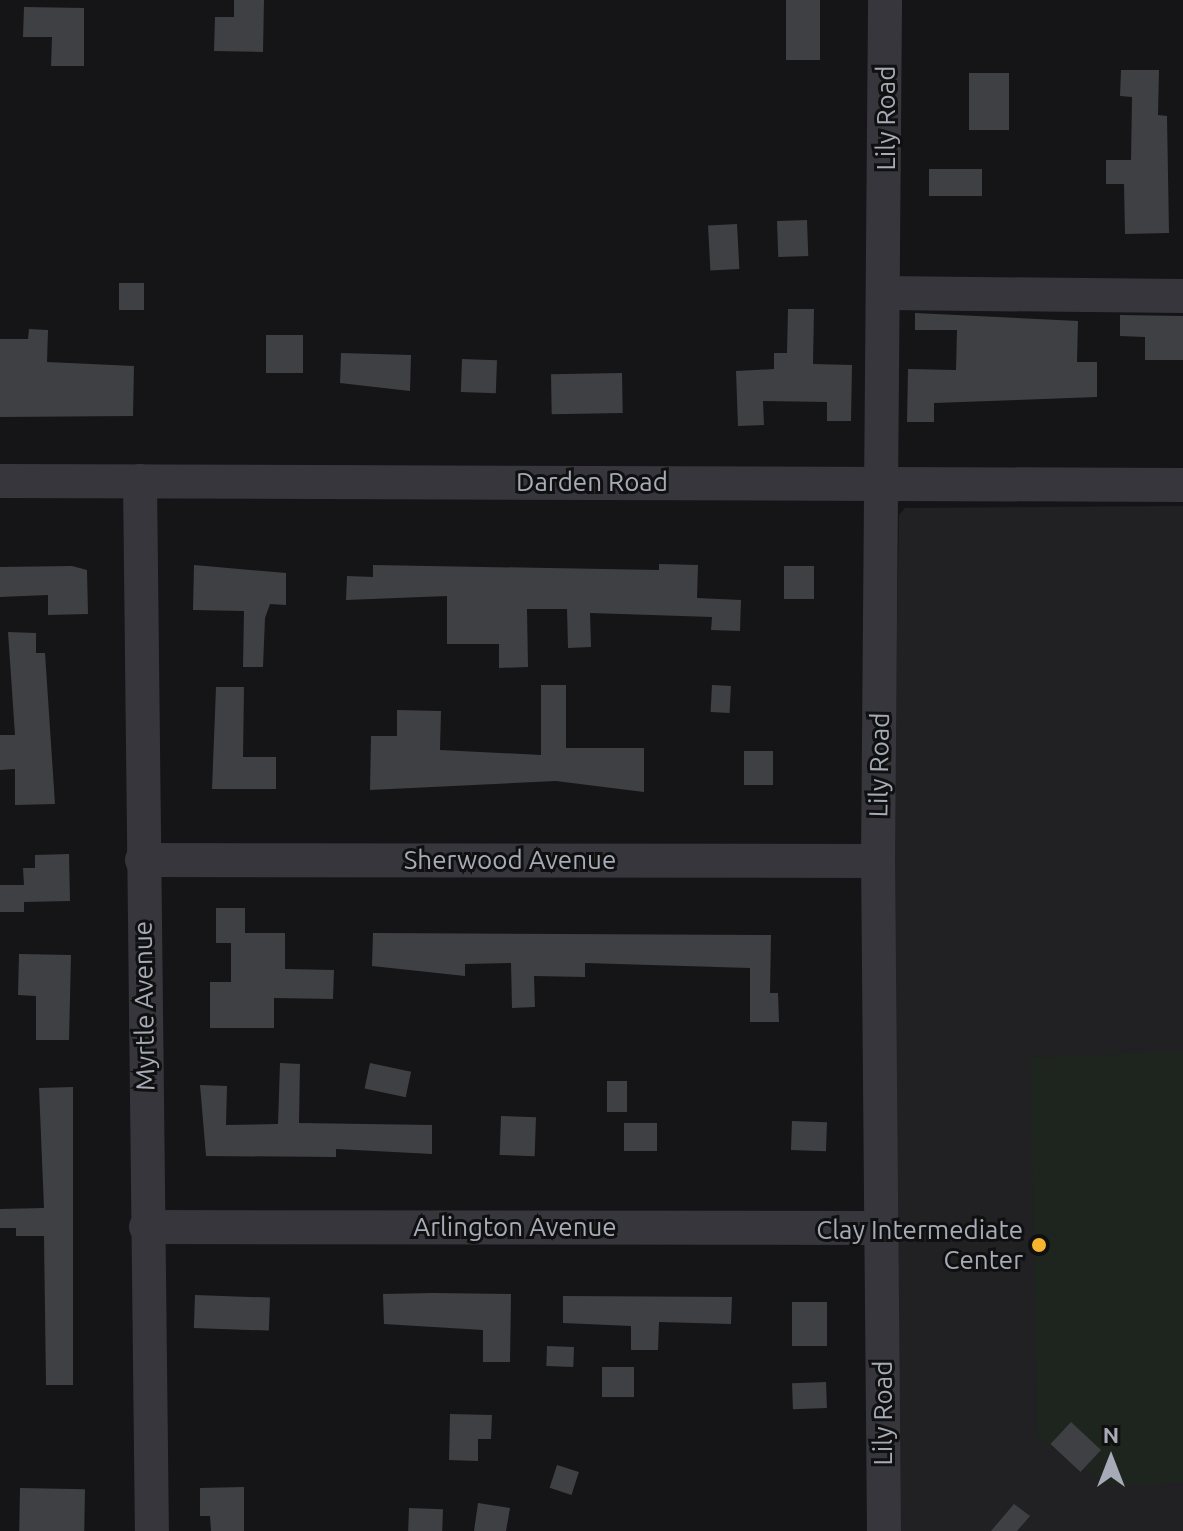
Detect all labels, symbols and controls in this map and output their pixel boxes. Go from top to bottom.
street label: Lily Road [870,66,902,170]
street label: Darden Road [516,466,668,498]
street label: Lily Road [862,712,896,818]
street label: Sherwood Avenue [404,844,616,876]
street label: Myrtle Avenue [127,921,161,1091]
street label: Arlington Avenue [413,1211,617,1243]
place label: Clay Intermediate Center [816,1214,1023,1276]
marker: Clay Intermediate Center [1030,1236,1048,1254]
street label: Lily Road [867,1361,899,1465]
north arrow [1071,1419,1151,1499]
text: N [1103,1422,1119,1447]

